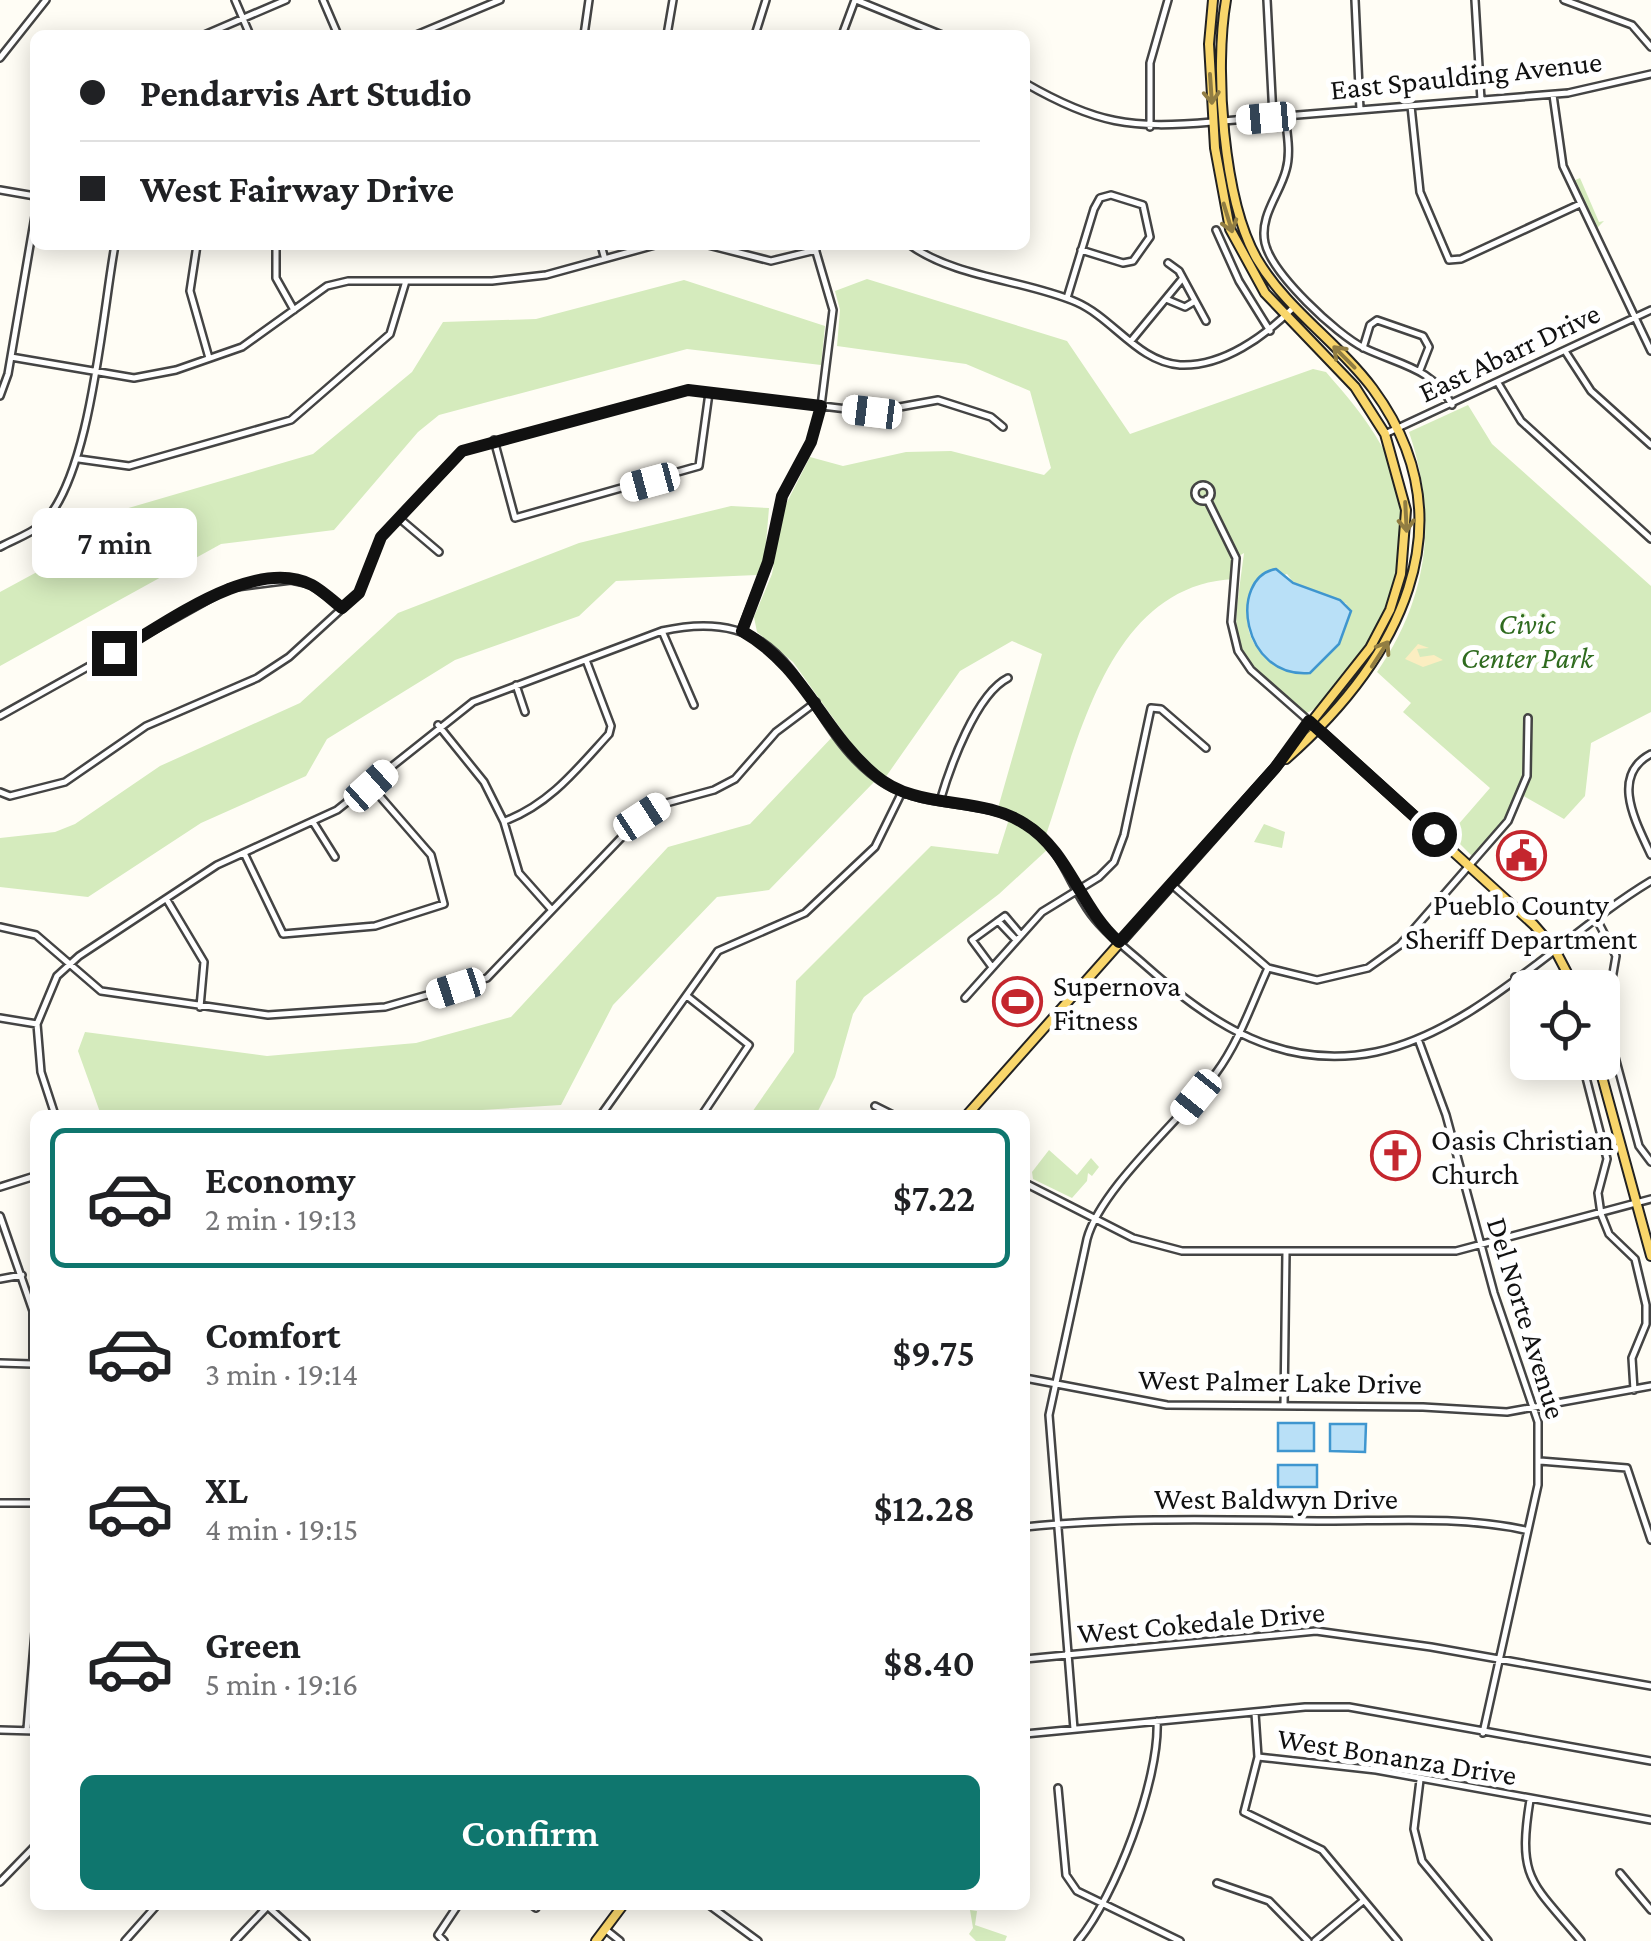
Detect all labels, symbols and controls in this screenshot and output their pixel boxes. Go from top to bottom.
street label: East Spaulding Avenue [1328,44,1604,107]
text: Pendarvis Art Studio [140,72,472,114]
one-way arrow [1202,73,1221,105]
car [1235,100,1297,136]
text: West Fairway Drive [140,168,454,210]
one-way arrow [1220,202,1238,233]
street label: East Abarr Drive [1413,296,1605,408]
one-way arrow [1333,346,1357,370]
car [840,393,904,431]
car [617,460,683,504]
one-way arrow [1397,501,1416,533]
callout: 7 min [32,508,196,578]
text: 7 min [77,525,152,561]
park label: Civic Center Park [1461,607,1595,674]
route end [92,631,137,676]
one-way arrow [1369,640,1390,668]
car [339,755,403,817]
car [609,788,675,846]
route start [1412,812,1457,857]
public building icon: Pueblo County Sheriff Department [1495,829,1547,881]
place label: Pueblo County Sheriff Department [1405,888,1638,956]
car [423,964,489,1012]
place label: Supernova Fitness [1053,969,1181,1036]
map controls [1510,970,1620,1080]
button: locate [1510,970,1620,1080]
sports icon: Supernova Fitness [992,976,1044,1028]
car [1165,1064,1227,1130]
place label: Oasis Christian Church [1431,1123,1614,1190]
church icon: Oasis Christian Church [1370,1130,1422,1182]
icon: car [85,1153,175,1243]
text: Economy [205,1159,355,1201]
text: $7.22 [893,1177,975,1219]
text: 2 min · 19:13 [205,1201,357,1237]
street label: Del Norte Avenue [1481,1213,1573,1423]
icon: car [85,1308,175,1398]
text: Comfort [205,1314,341,1356]
text: $9.75 [893,1332,975,1374]
text: 3 min · 19:14 [205,1356,358,1392]
street label: West Palmer Lake Drive [1138,1362,1422,1400]
icon: car [85,1463,175,1553]
text: XL [205,1469,248,1511]
street label: West Baldwyn Drive [1154,1482,1398,1516]
text: $12.28 [874,1487,975,1529]
text: 4 min · 19:15 [205,1511,358,1547]
street label: West Cokedale Drive [1076,1595,1326,1649]
icon: car [85,1618,175,1708]
text: Green [205,1624,301,1666]
text: $8.40 [884,1642,975,1684]
text: 5 min · 19:16 [205,1666,358,1702]
street label: West Bonanza Drive [1275,1721,1519,1791]
button: Confirm [80,1775,980,1890]

